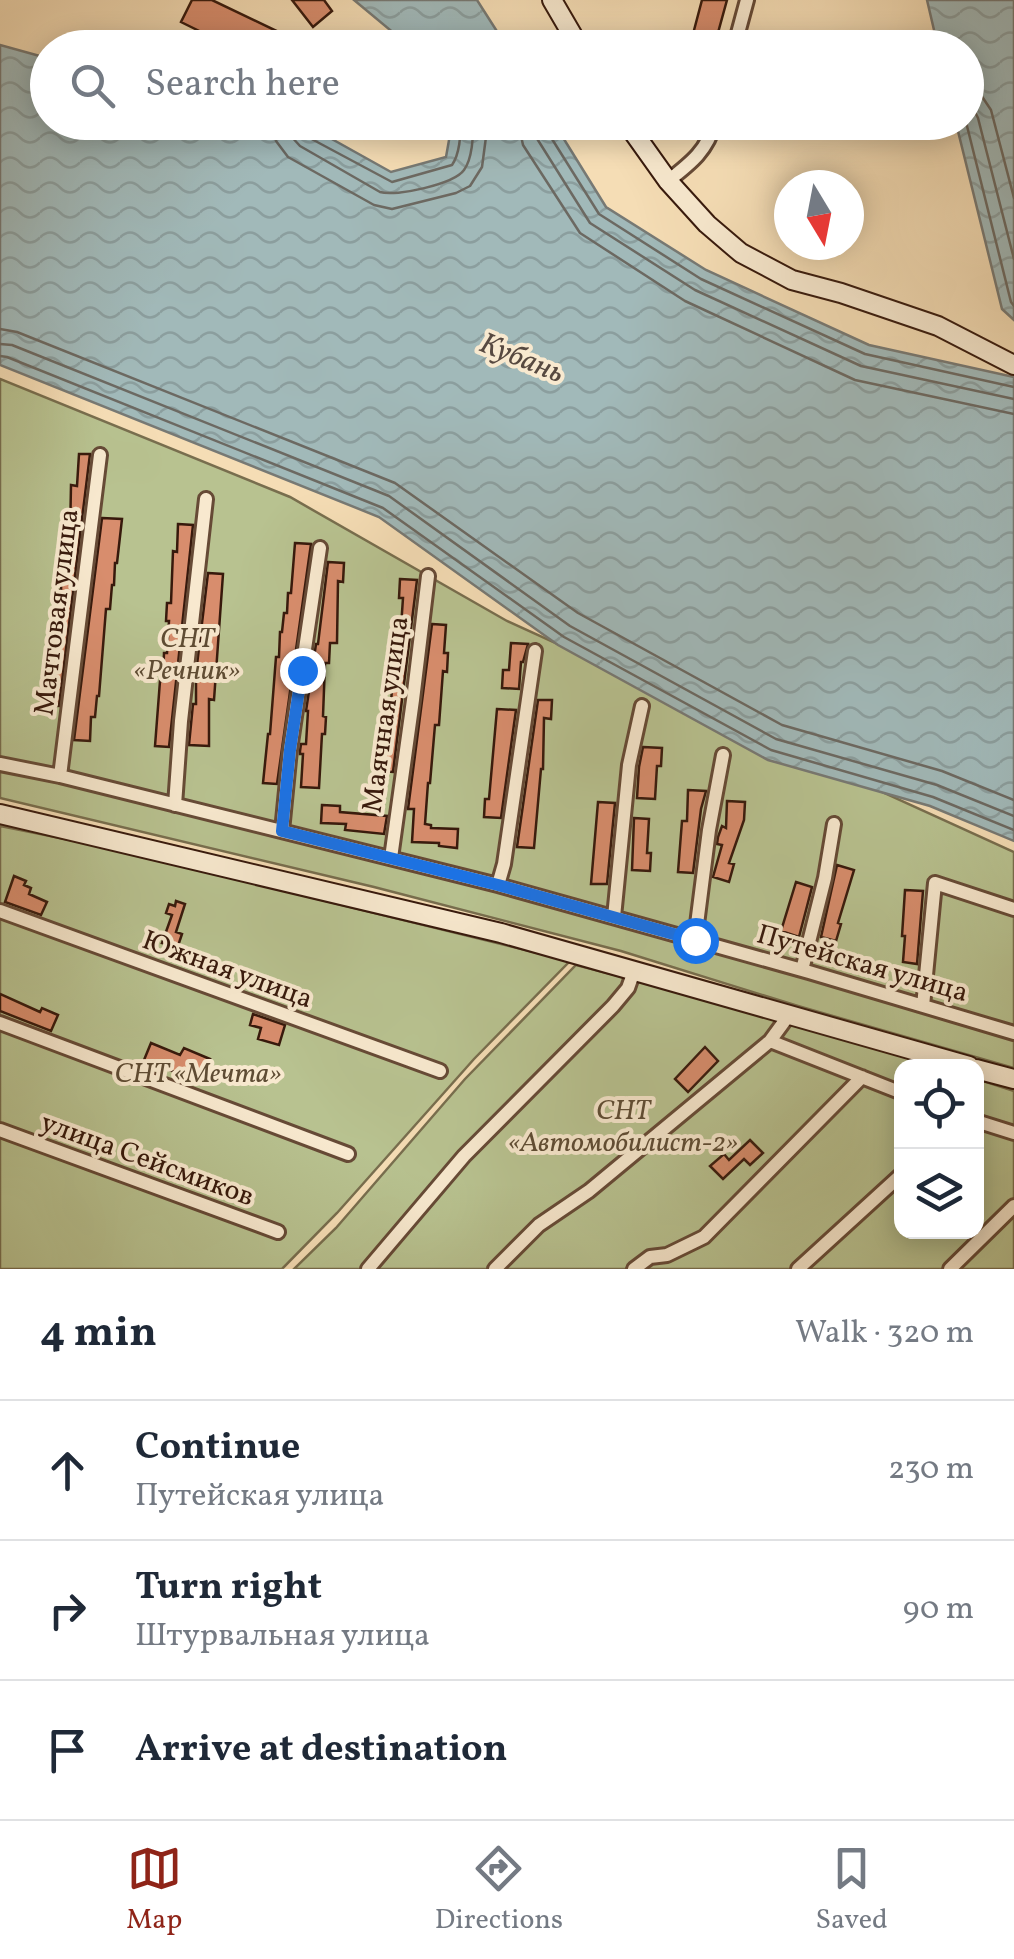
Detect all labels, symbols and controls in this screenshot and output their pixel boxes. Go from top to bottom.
search box [30,30,984,140]
icon: search [65,58,120,113]
text: Search here [145,59,340,112]
north arrow [774,170,864,260]
water label: Кубань [473,323,570,395]
street label: Мачтовая улица [25,507,90,718]
street label: Маячная улица [353,614,420,815]
park label: СНТ «Речник» [134,620,240,691]
route end [280,648,326,694]
street label: Путейская улица [752,916,973,1013]
route start [673,918,719,964]
street label: Южная улица [136,921,318,1019]
park label: СНТ «Мечта» [114,1055,282,1094]
map controls [894,1059,984,1239]
button: locate [894,1059,984,1149]
park label: СНТ «Автомобилист-2» [508,1092,738,1163]
street label: улица Сейсмиков [35,1104,259,1217]
button: layers [894,1149,984,1239]
text: 4 min [40,1305,157,1364]
text: Walk · 320 m [795,1312,974,1356]
text: Continue [135,1422,300,1475]
icon: ahead [40,1443,95,1498]
text: 230 m [888,1448,974,1492]
text: Путейская улица [135,1475,384,1519]
text: Turn right [135,1562,322,1615]
icon: right [40,1583,95,1638]
text: 90 m [903,1588,974,1632]
text: Штурвальная улица [135,1615,430,1659]
icon: arrive [40,1723,95,1778]
text: Arrive at destination [135,1724,508,1777]
tab: Map [126,1841,182,1940]
tab: Directions [435,1841,563,1940]
tab: Saved [816,1841,888,1940]

